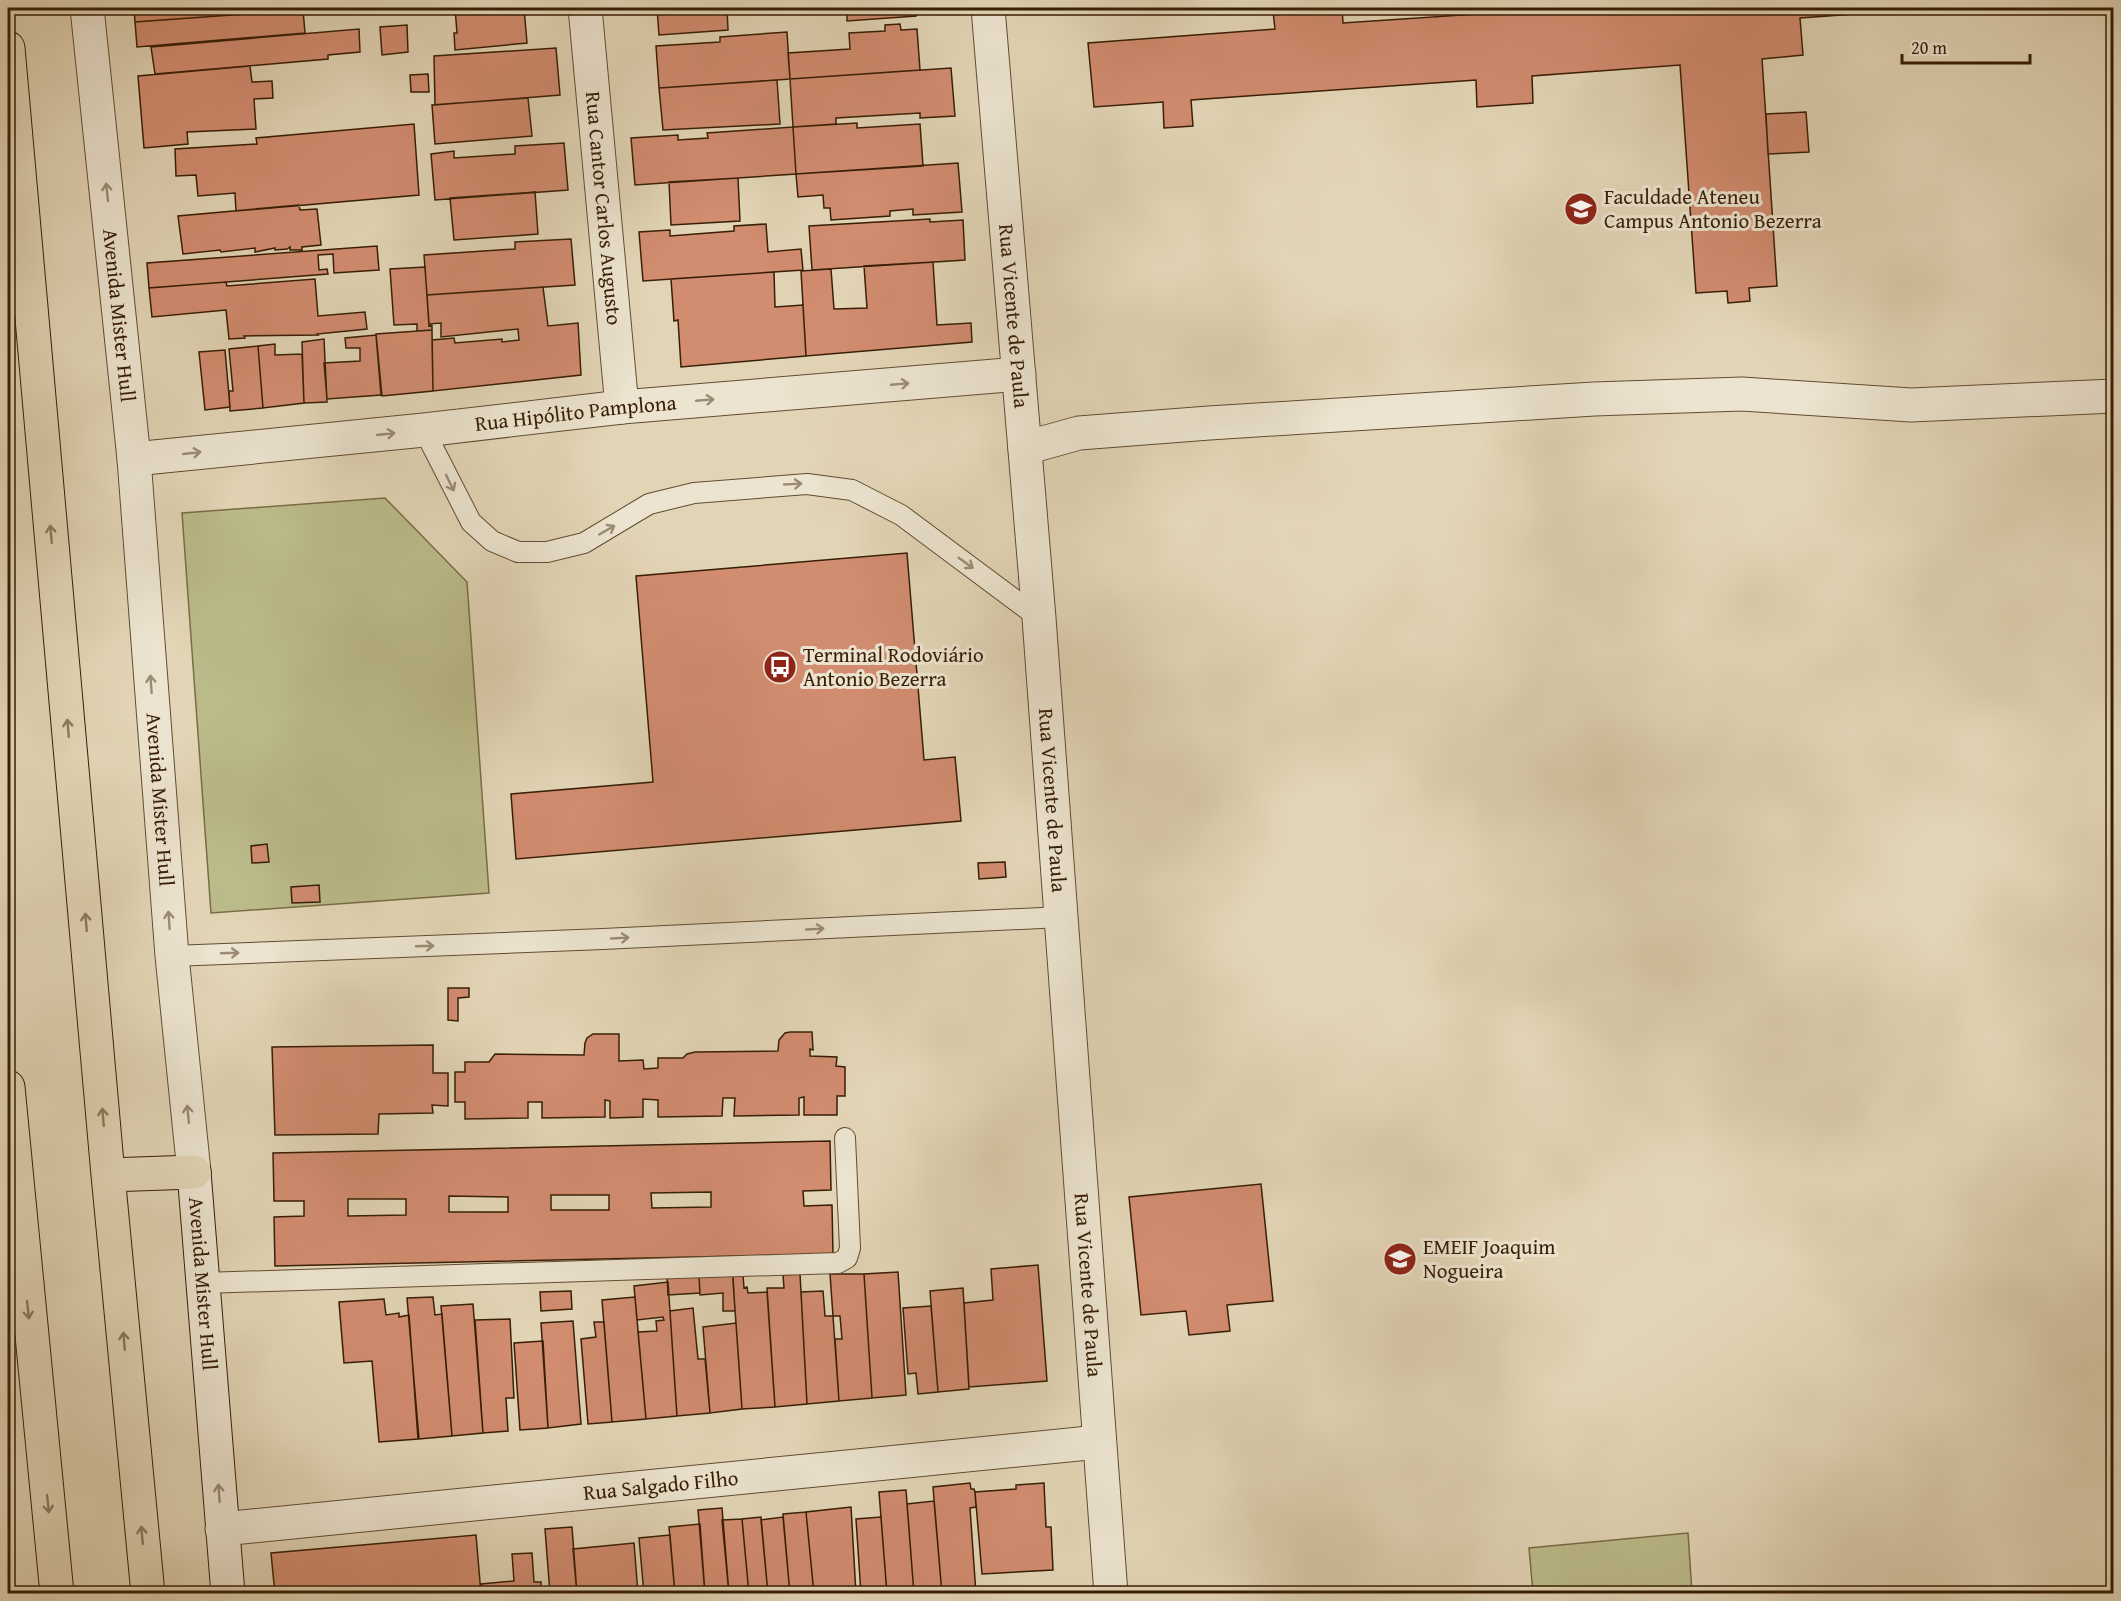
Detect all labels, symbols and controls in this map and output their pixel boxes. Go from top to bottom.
scale bar [1902,27,2030,65]
text: 20 m [1911,34,1947,61]
street label: Rua Cantor Carlos Augusto [578,90,630,326]
place label: Faculdade Ateneu Campus Antonio Bezerra [1604,181,1822,236]
one-way arrow [101,182,112,202]
school or university icon: Faculdade Ateneu Campus Antonio Bezerra [1563,191,1599,227]
street label: Rua Vicente de Paula [991,223,1037,409]
street label: Avenida Mister Hull [95,227,144,404]
one-way arrow [889,378,909,389]
street label: Rua Hipólito Pamplona [473,387,678,439]
one-way arrow [695,394,715,405]
one-way arrow [376,428,396,439]
one-way arrow [182,447,201,458]
one-way arrow [444,473,456,491]
one-way arrow [783,479,802,490]
one-way arrow [598,524,615,536]
one-way arrow [45,525,56,544]
one-way arrow [957,557,973,570]
place label: Terminal Rodoviário Antonio Bezerra [803,639,984,694]
bus stop icon: Terminal Rodoviário Antonio Bezerra [762,649,798,685]
one-way arrow [145,674,156,694]
street label: Rua Vicente de Paula [1031,707,1075,894]
street label: Avenida Mister Hull [138,712,183,888]
one-way arrow [62,719,73,739]
one-way arrow [163,911,174,931]
one-way arrow [80,913,91,933]
one-way arrow [804,923,824,934]
one-way arrow [610,933,630,944]
one-way arrow [415,940,435,952]
one-way arrow [220,948,240,959]
one-way arrow [183,1105,194,1125]
one-way arrow [97,1107,108,1127]
street label: Rua Vicente de Paula [1066,1192,1111,1378]
street label: Avenida Mister Hull [181,1196,226,1372]
place label: EMEIF Joaquim Nogueira [1423,1231,1556,1286]
school or university icon: EMEIF Joaquim Nogueira [1382,1241,1418,1277]
one-way arrow [23,1299,34,1319]
one-way arrow [118,1332,129,1352]
street label: Rua Salgado Filho [582,1462,740,1508]
one-way arrow [213,1484,224,1504]
one-way arrow [43,1493,54,1513]
one-way arrow [136,1526,147,1546]

